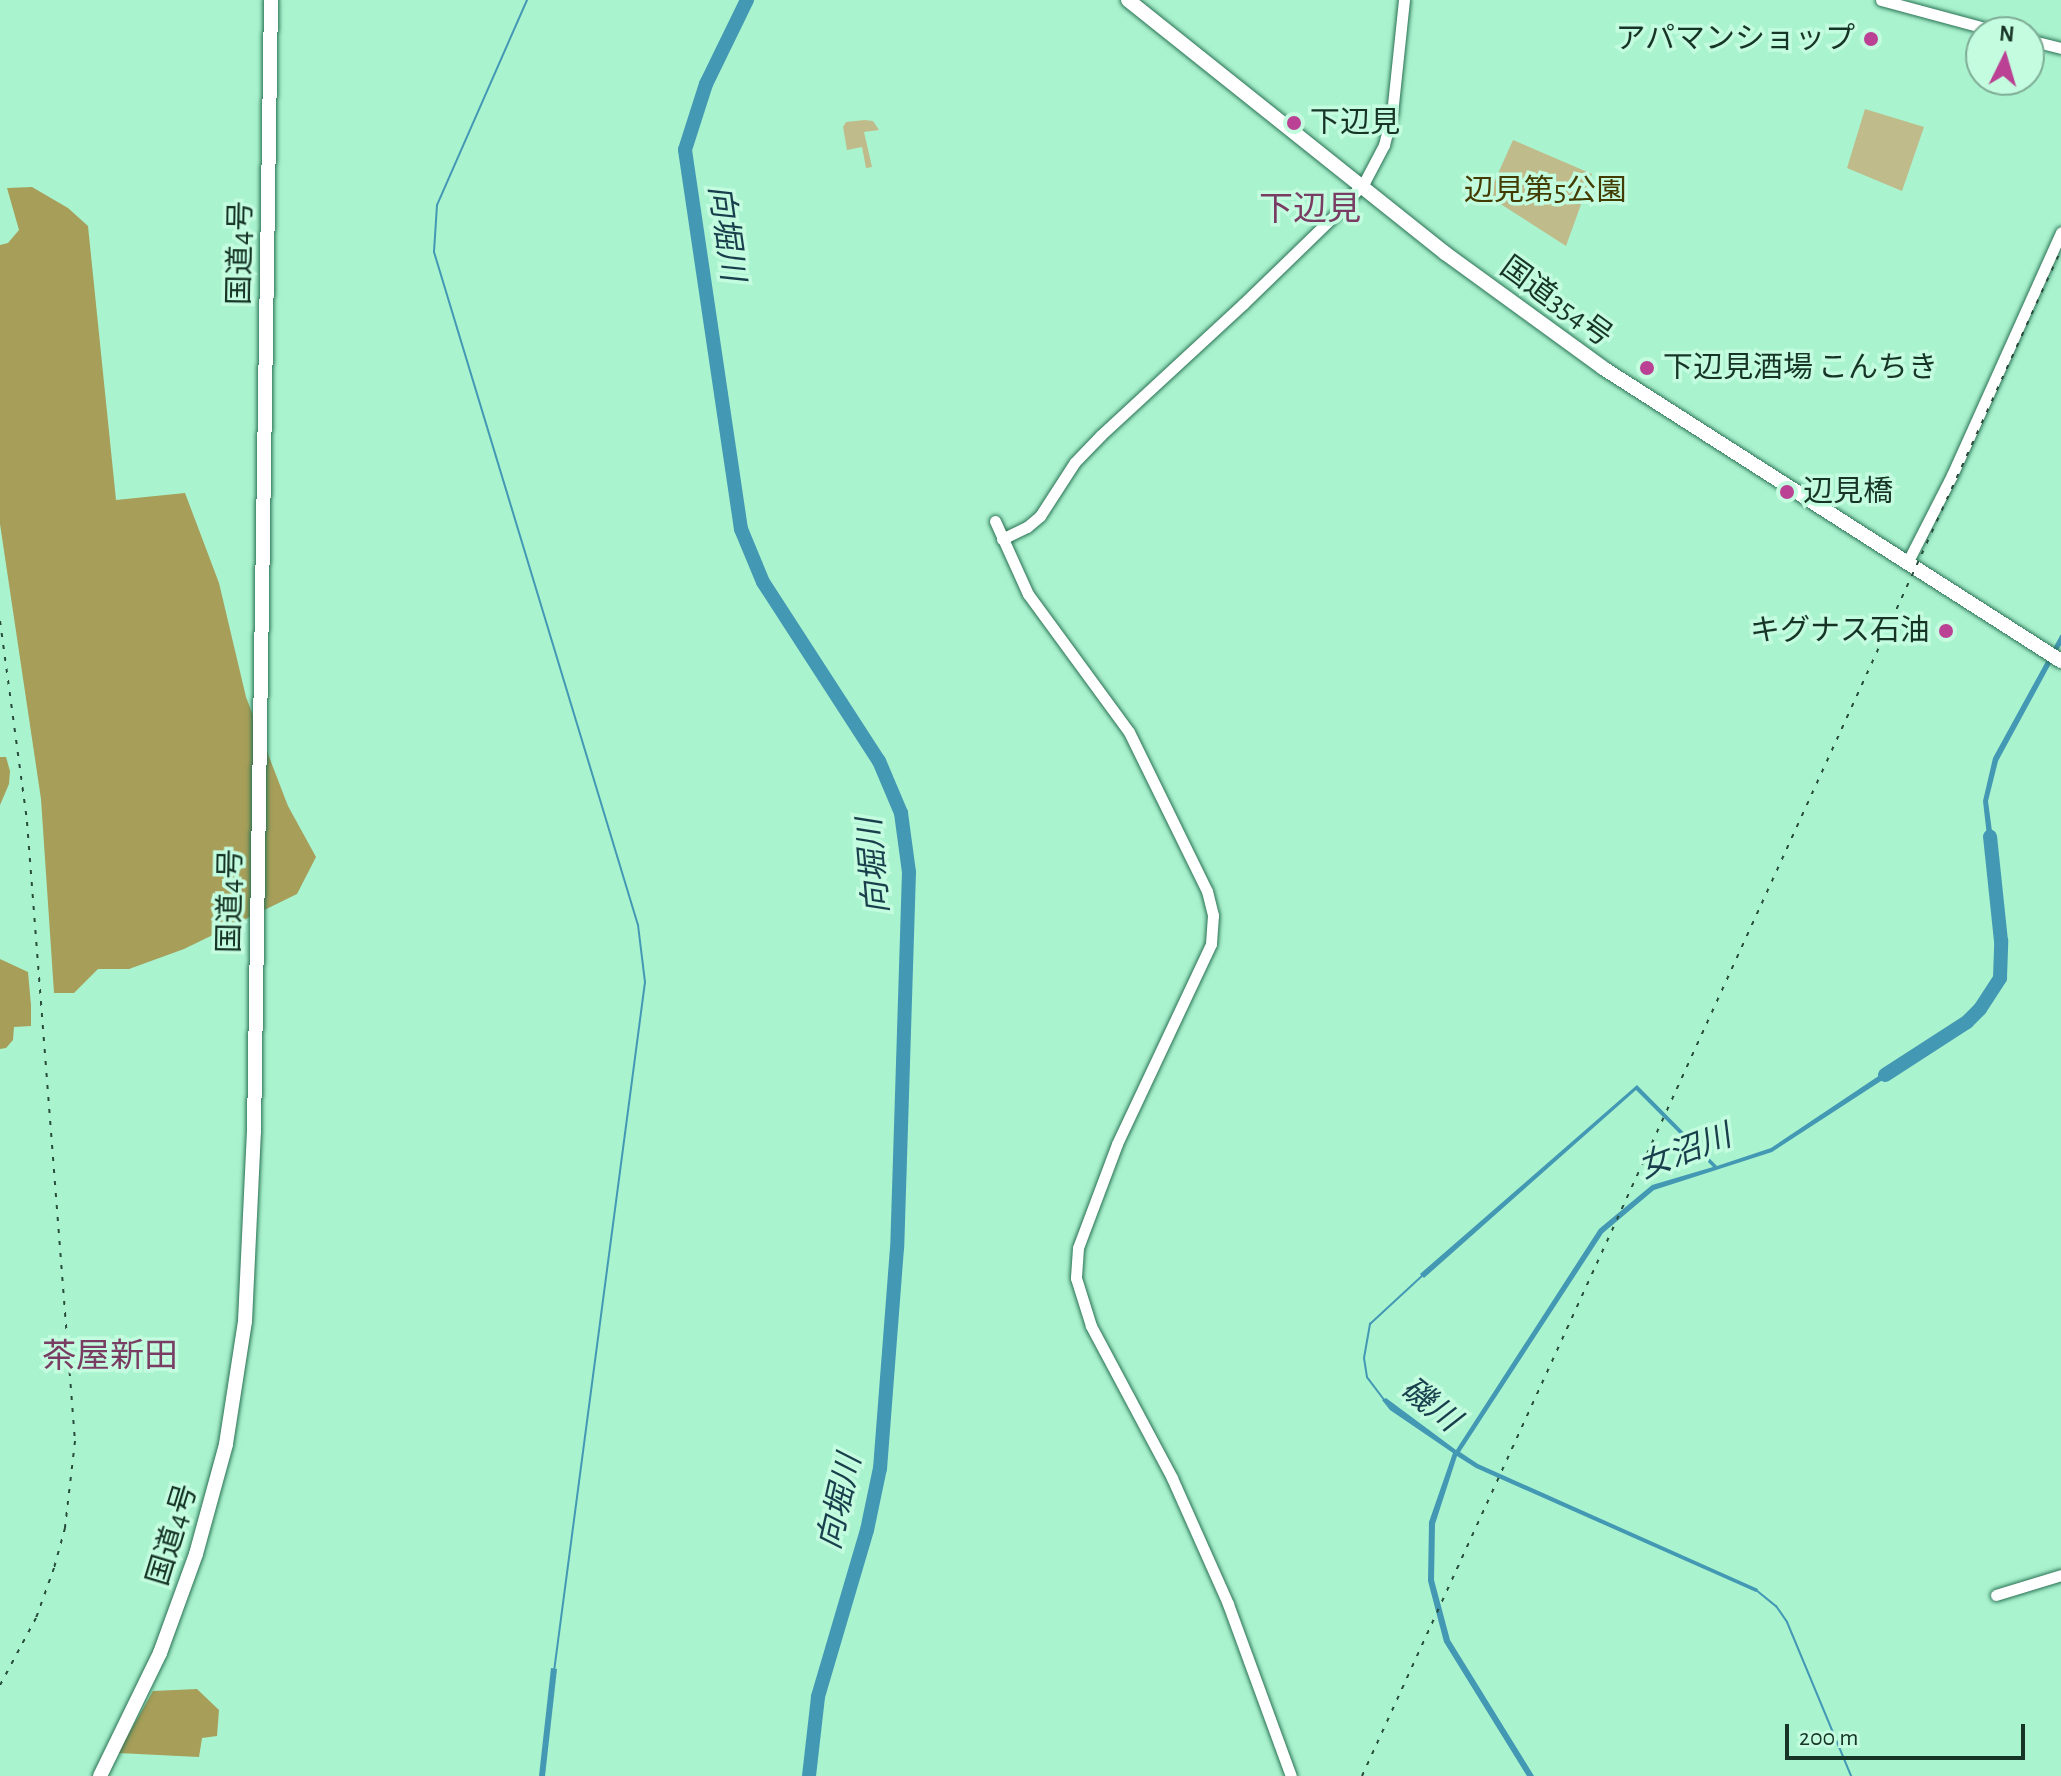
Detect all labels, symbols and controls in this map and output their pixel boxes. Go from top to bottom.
north arrow [1965,16,2045,96]
place label: アパマンショップ [1615,21,1855,57]
text: N [1998,22,2015,46]
marker: アパマンショップ [1862,30,1880,48]
place label: 下辺見 [1310,105,1400,141]
marker: 下辺見 [1285,114,1303,132]
park label: 辺見第5公園 [1464,173,1626,209]
water label: 向堀川 [700,183,752,283]
district label: 下辺見 [1259,191,1361,231]
street label: 国道4号 [222,200,260,306]
street label: 国道354号 [1493,249,1619,355]
place label: 下辺見酒場 こんちき [1663,350,1938,386]
marker: 下辺見酒場 こんちき [1638,359,1656,377]
place label: 辺見橋 [1803,474,1893,510]
marker: 辺見橋 [1778,483,1796,501]
place label: キグナス石油 [1750,613,1930,649]
marker: キグナス石油 [1937,622,1955,640]
water label: 向堀川 [851,817,897,915]
street label: 国道4号 [212,848,250,954]
water label: 女沼川 [1633,1117,1737,1187]
district label: 茶屋新田 [42,1338,178,1378]
water label: 磯川 [1393,1370,1467,1440]
water label: 向堀川 [810,1451,870,1553]
street label: 国道4号 [141,1480,205,1590]
scale bar [1789,1708,2029,1758]
text: 200 m [1799,1726,1858,1750]

